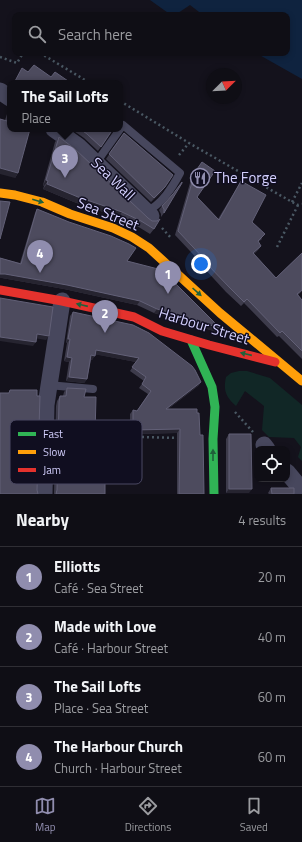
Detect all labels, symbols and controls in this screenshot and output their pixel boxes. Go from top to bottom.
search box [12,12,290,56]
icon: search [26,23,48,45]
text: Search here [58,23,132,46]
north arrow [206,68,242,104]
popup [7,80,123,132]
text: The Sail Lofts [21,85,109,108]
text: Place [21,108,51,128]
pin: 3 [52,145,78,178]
street label: Sea Wall [86,152,141,206]
place label: The Forge [214,166,277,189]
restaurant icon: The Forge [189,167,211,189]
street label: Sea Street [74,191,143,237]
one-way arrow [32,198,44,204]
pin: 4 [27,240,53,273]
your location [191,254,211,274]
pin: 1 [155,261,181,294]
one-way arrow [192,287,202,296]
pin: 2 [92,300,118,333]
street label: Harbour Street [156,301,253,350]
one-way arrow [76,302,88,308]
one-way arrow [240,350,252,356]
legend [10,420,142,484]
text: Fast [43,426,63,442]
text: Slow [43,444,66,460]
map controls [254,446,290,482]
button: locate [254,446,290,482]
one-way arrow [210,448,216,461]
text: Jam [43,462,61,478]
text: Nearby [16,507,69,533]
text: 4 results [238,510,286,530]
text: Elliotts [54,555,100,578]
text: 1 [25,567,33,587]
text: 20 m [258,567,286,587]
text: Café · Sea Street [54,578,143,598]
text: Made with Love [54,615,156,638]
text: 2 [25,627,33,647]
text: 40 m [258,627,286,647]
text: Café · Harbour Street [54,638,168,658]
text: The Sail Lofts [54,675,141,698]
text: 3 [25,687,33,707]
text: 60 m [258,687,286,707]
text: Place · Sea Street [54,698,148,718]
text: The Harbour Church [54,735,183,758]
text: 4 [25,747,33,767]
text: 60 m [258,747,286,767]
text: Church · Harbour Street [54,758,182,778]
tab: Map [34,795,56,835]
tab: Directions [125,795,171,835]
tab: Saved [240,795,268,835]

